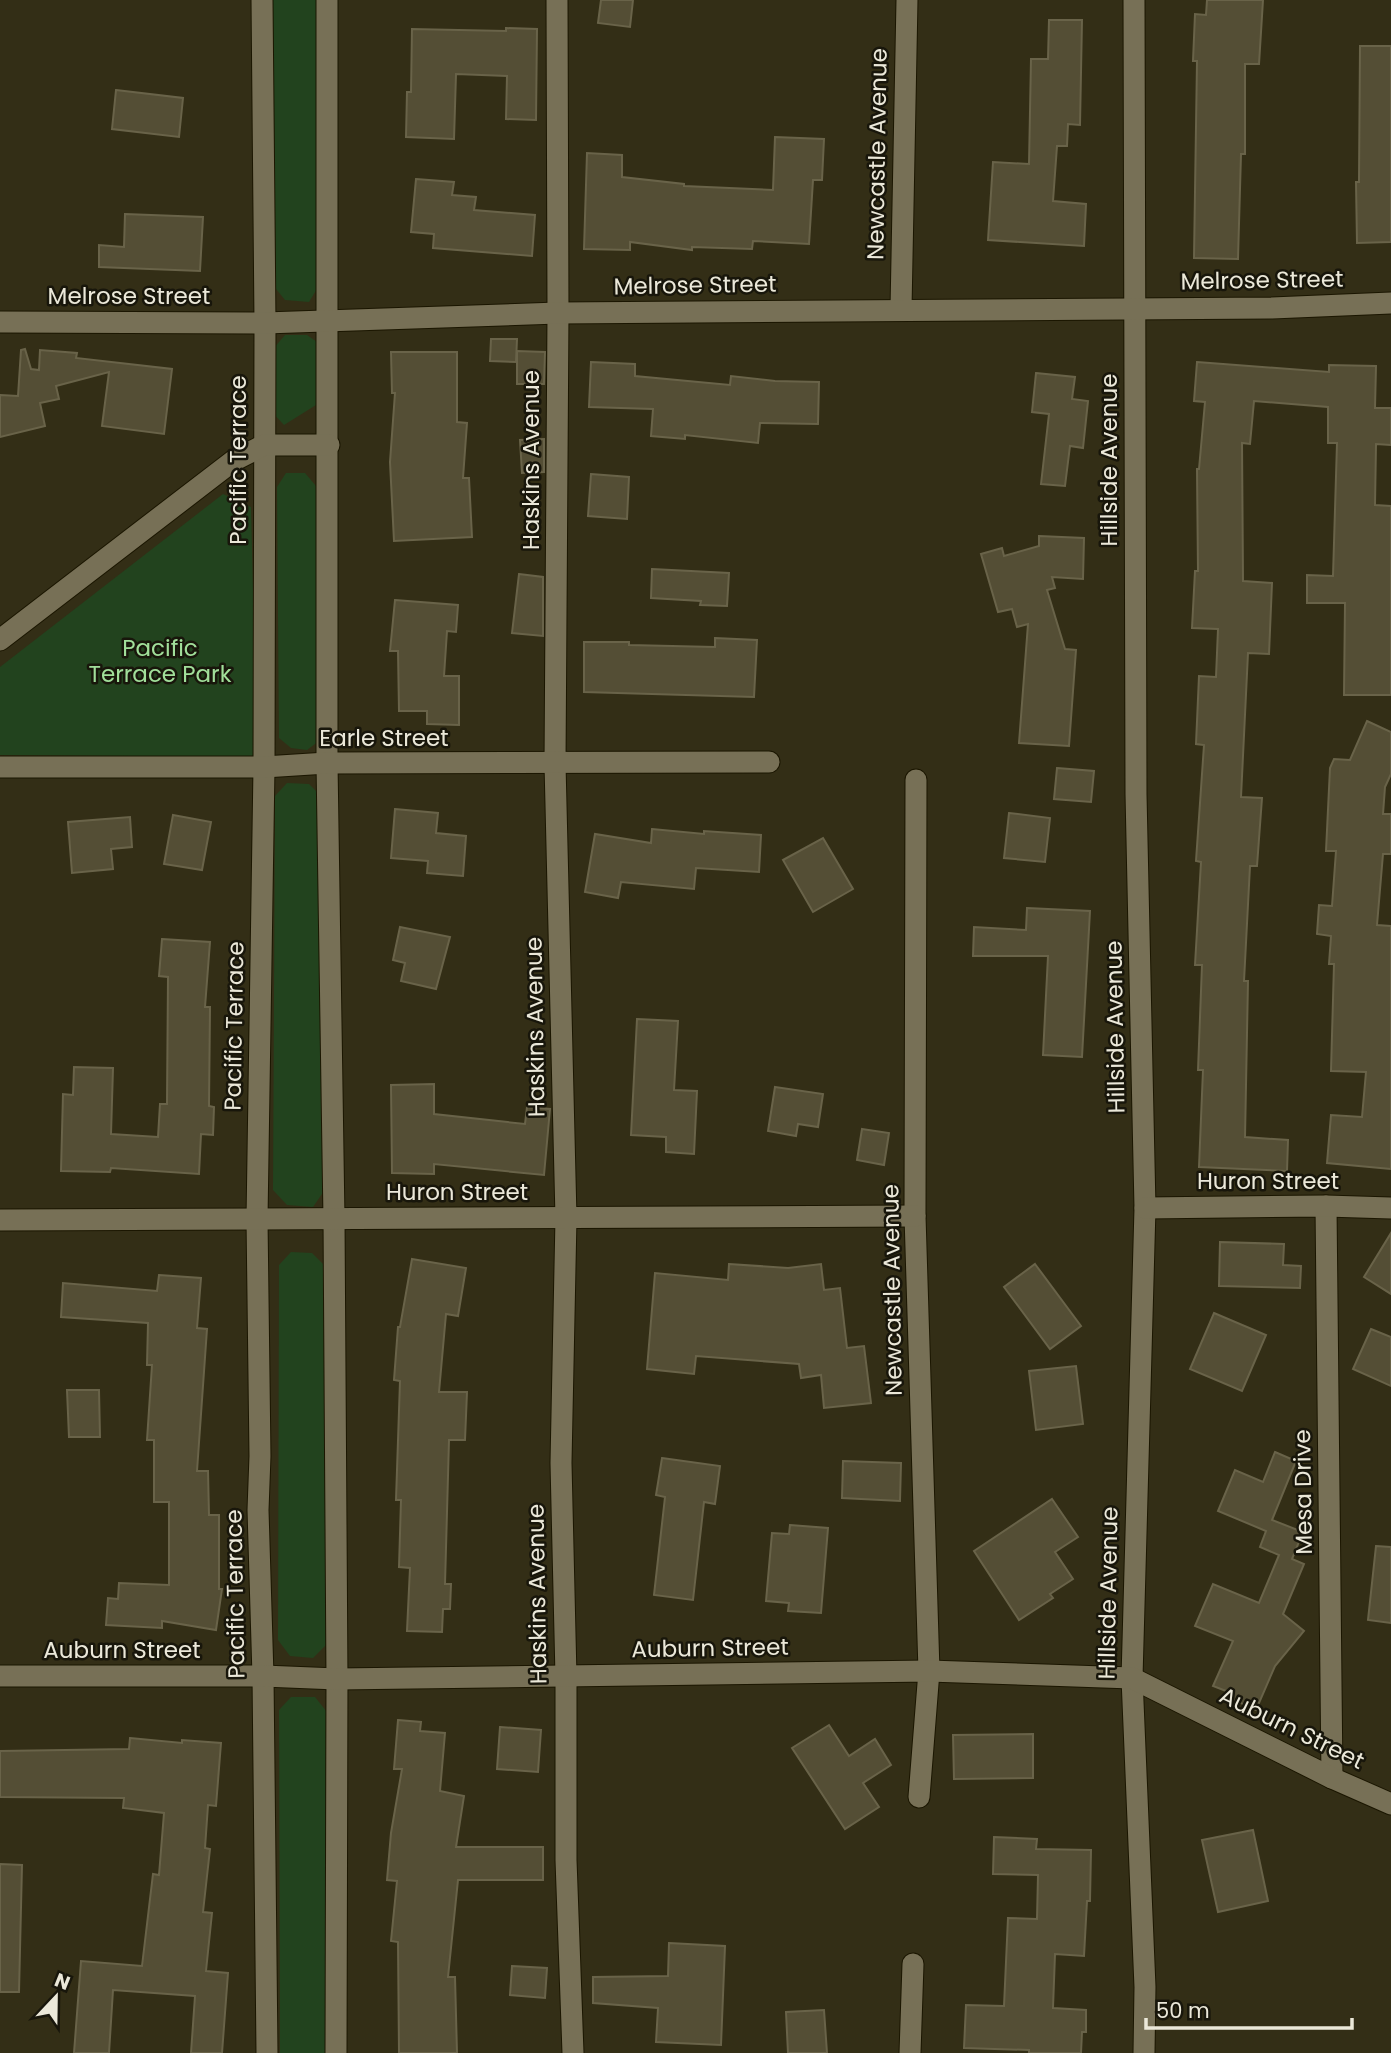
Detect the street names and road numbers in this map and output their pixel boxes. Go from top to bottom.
street label: Newcastle Avenue [859,48,895,260]
street label: Melrose Street [1180,263,1344,297]
street label: Melrose Street [613,268,777,302]
street label: Melrose Street [48,280,210,312]
street label: Haskins Avenue [515,370,547,550]
street label: Hillside Avenue [1093,374,1125,546]
street label: Pacific Terrace [222,375,254,545]
street label: Earle Street [319,722,449,754]
street label: Haskins Avenue [517,937,553,1117]
street label: Hillside Avenue [1097,940,1133,1114]
street label: Pacific Terrace [217,941,251,1111]
street label: Huron Street [1197,1165,1339,1197]
street label: Huron Street [386,1176,528,1208]
street label: Newcastle Avenue [874,1184,910,1396]
street label: Mesa Drive [1286,1429,1320,1555]
street label: Haskins Avenue [519,1504,555,1684]
street label: Hillside Avenue [1090,1506,1126,1680]
street label: Pacific Terrace [218,1509,252,1679]
street label: Auburn Street [631,1631,789,1665]
street label: Auburn Street [43,1634,201,1666]
street label: Auburn Street [1214,1679,1370,1777]

